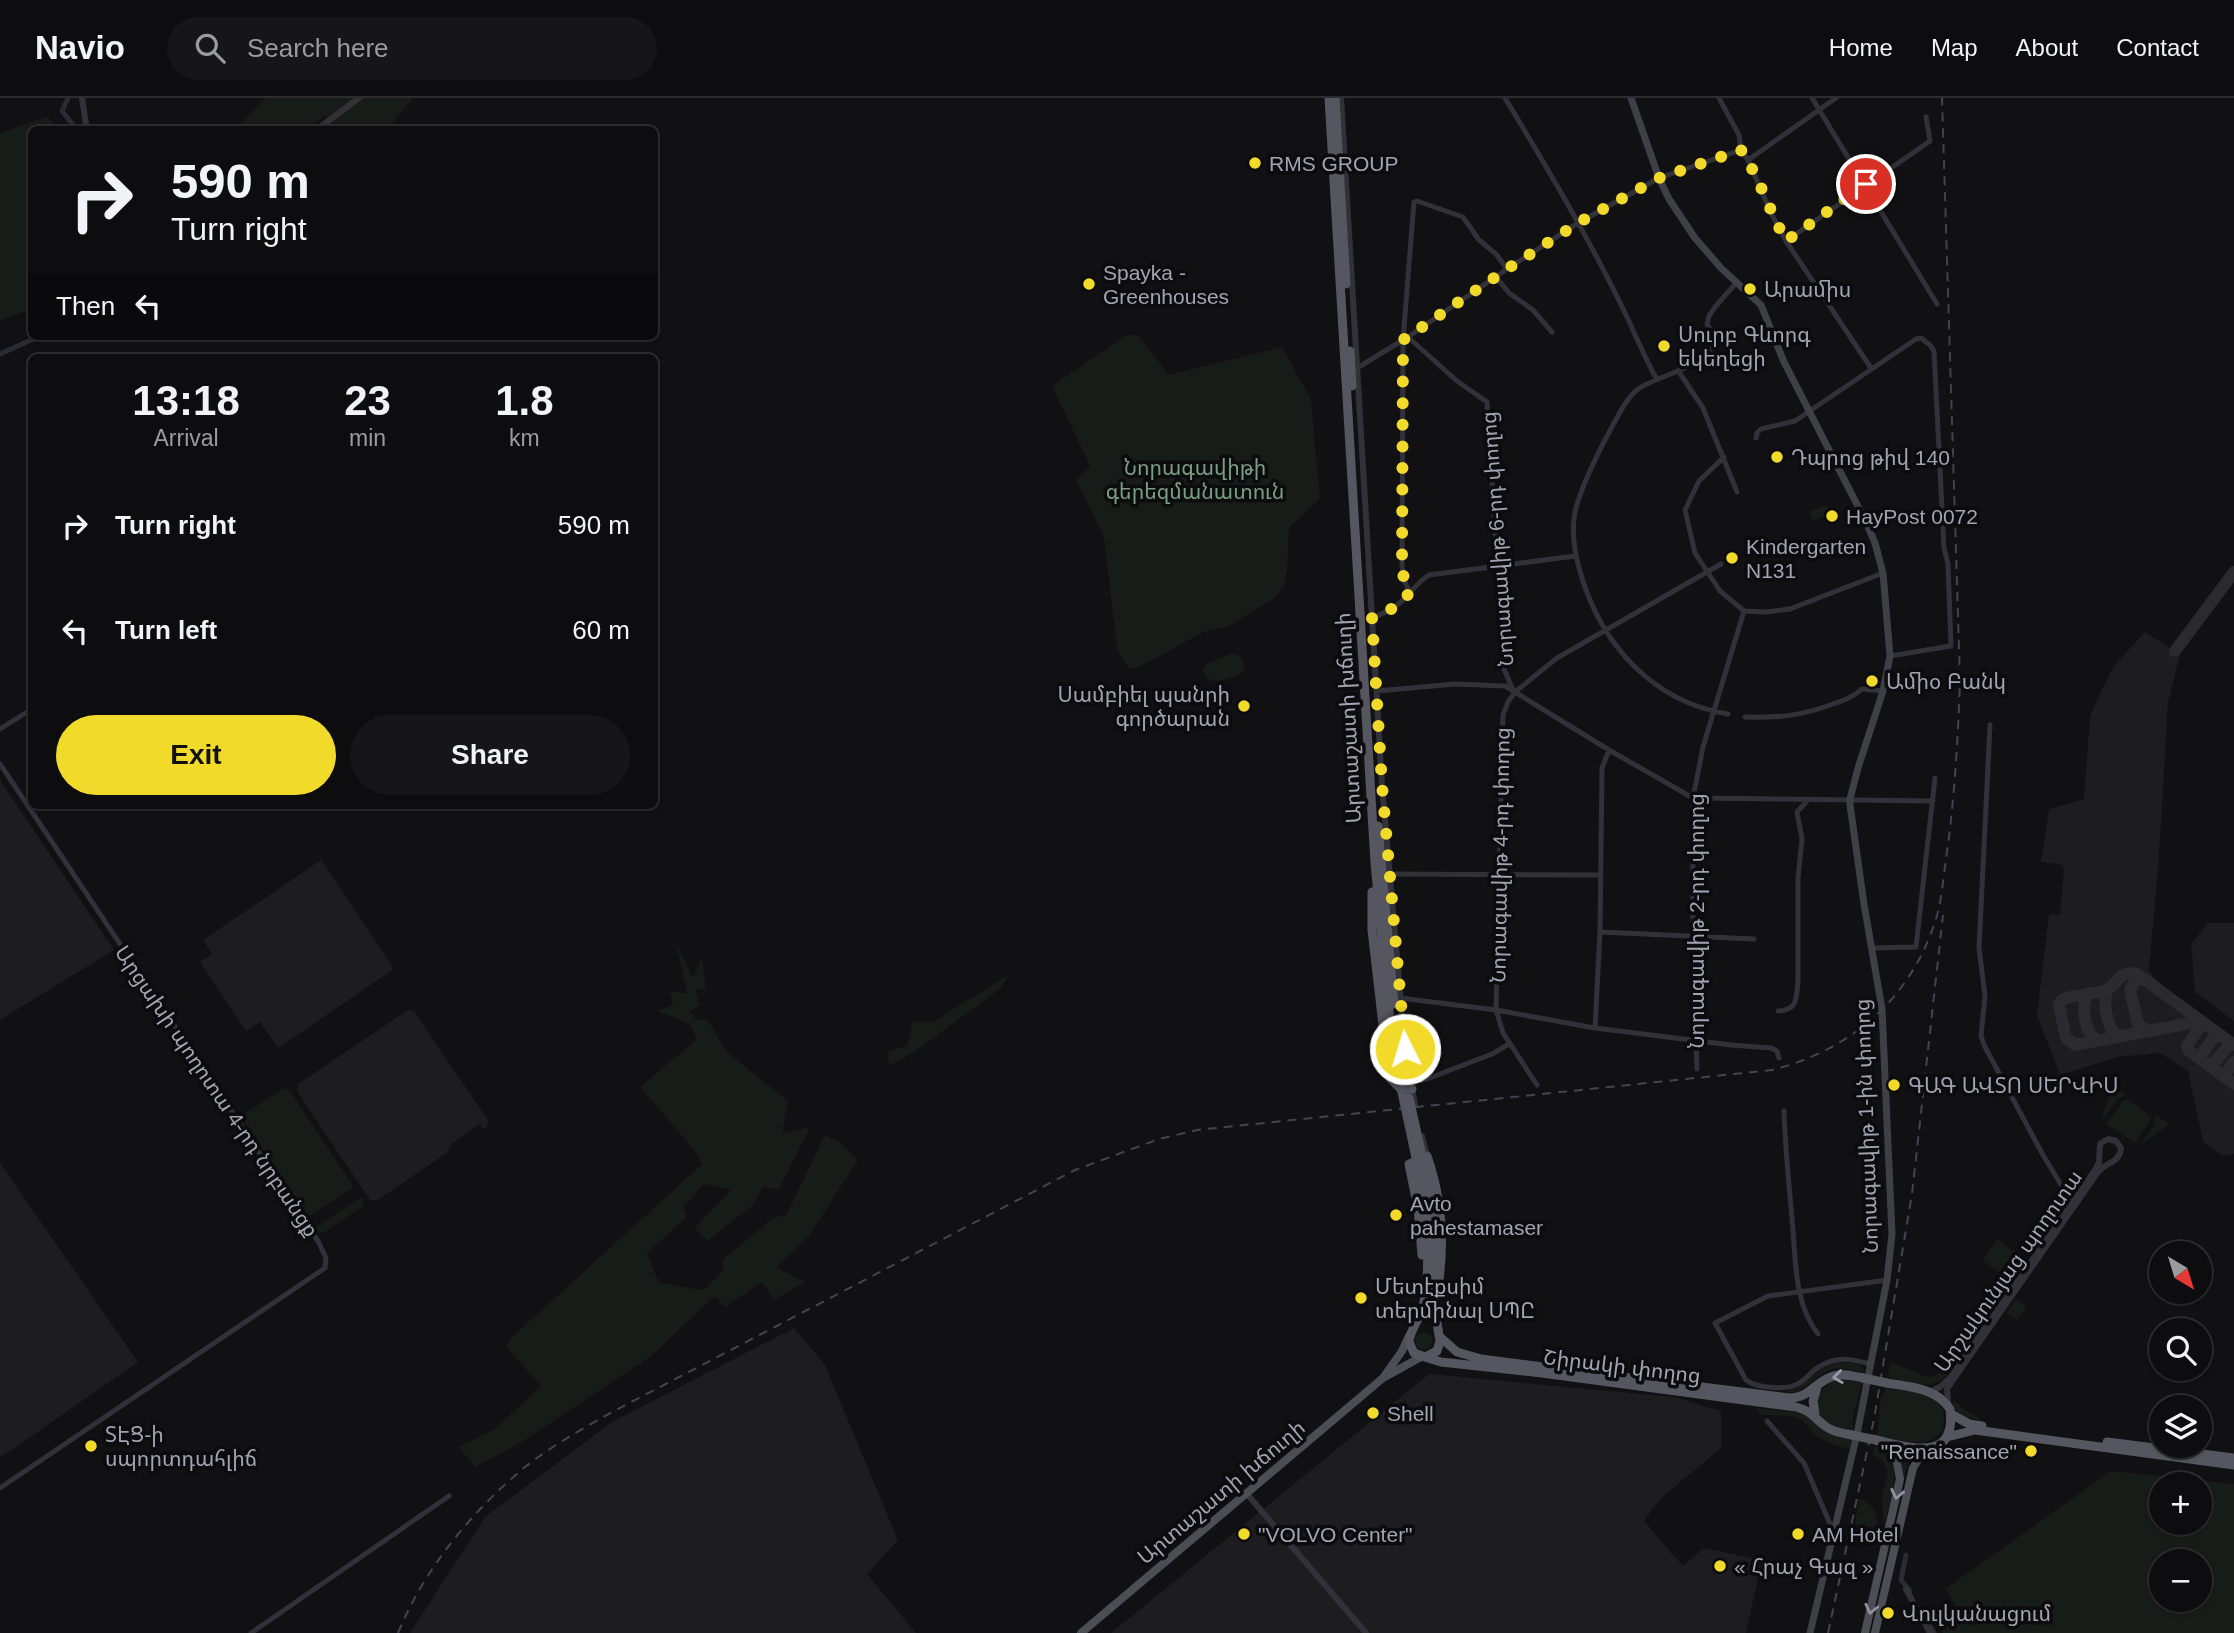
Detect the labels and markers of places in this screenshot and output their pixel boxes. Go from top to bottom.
place label: RMS GROUP [1269,152,1399,175]
pin [1836,154,1896,214]
marker: RMS GROUP [1247,155,1263,171]
place label: Spayka - Greenhouses [1103,261,1229,308]
marker: Spayka - Greenhouses [1081,276,1097,292]
place label: Արամիս [1764,278,1851,302]
marker: Արամիս [1742,281,1758,297]
place label: Սուրբ Գևորգ եկեղեցի [1678,323,1811,371]
marker: Սուրբ Գևորգ եկեղեցի [1656,338,1672,354]
place label: Դպրոց թիվ 140 [1791,446,1950,470]
marker: Դպրոց թիվ 140 [1769,449,1785,465]
place label: HayPost 0072 [1846,505,1978,528]
marker: HayPost 0072 [1824,508,1840,524]
place label: Kindergarten N131 [1746,535,1866,582]
marker: Kindergarten N131 [1724,550,1740,566]
place label: Ամիօ Բանկ [1886,670,2006,694]
marker: Ամիօ Բանկ [1864,673,1880,689]
place label: Սամբիել պանրի գործարան [1058,683,1230,731]
marker: Սամբիել պանրի գործարան [1236,698,1252,714]
place label: ԳԱԳ ԱՎՏՈ ՍԵՐՎԻՍ [1908,1074,2118,1097]
marker: ԳԱԳ ԱՎՏՈ ՍԵՐՎԻՍ [1886,1077,1902,1093]
place label: Avto pahestamaser [1410,1192,1543,1239]
marker: Avto pahestamaser [1388,1207,1404,1223]
place label: Մետէքսիմ տերմինալ ՍՊԸ [1375,1275,1535,1323]
marker: Մետէքսիմ տերմինալ ՍՊԸ [1353,1290,1369,1306]
place label: Shell [1387,1402,1434,1425]
marker: Shell [1365,1405,1381,1421]
place label: ՏԷՑ-ի սպորտդահլիճ [105,1423,257,1471]
marker: ՏԷՑ-ի սպորտդահլիճ [83,1438,99,1454]
place label: "Renaissance" [1881,1440,2017,1463]
marker: "Renaissance" [2023,1443,2039,1459]
place label: "VOLVO Center" [1258,1523,1413,1546]
place label: AM Hotel [1812,1523,1898,1546]
marker: "VOLVO Center" [1236,1526,1252,1542]
marker: AM Hotel [1790,1526,1806,1542]
place label: « Հրաչ Գազ » [1734,1555,1874,1579]
marker: « Հրաչ Գազ » [1712,1558,1728,1574]
place label: Վուլկանացում [1902,1602,2051,1626]
marker: Վուլկանացում [1880,1605,1896,1621]

